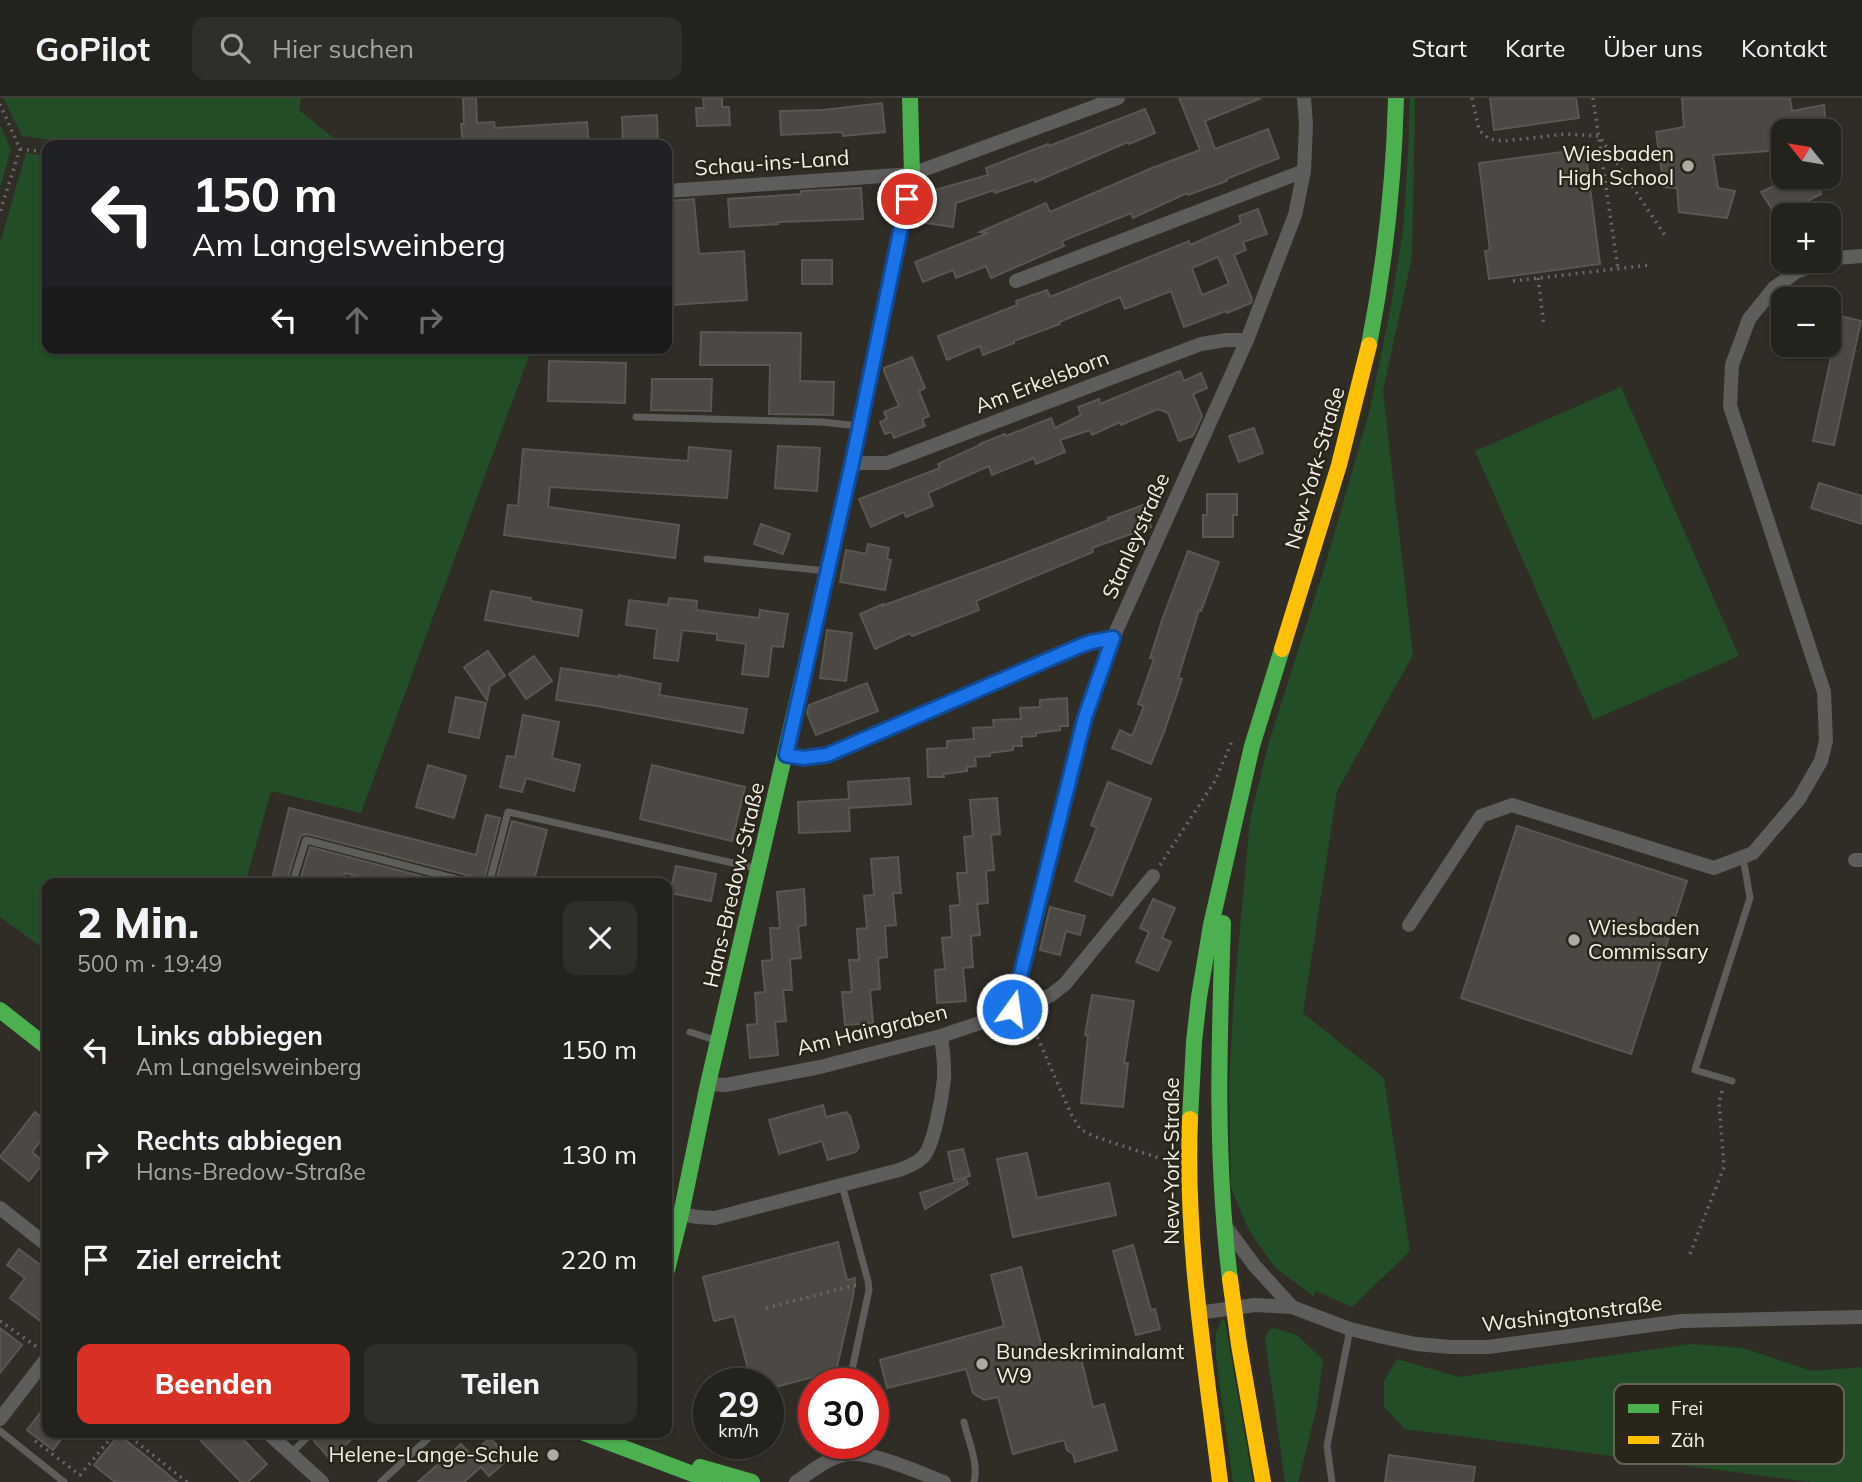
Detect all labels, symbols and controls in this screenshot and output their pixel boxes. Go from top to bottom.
search box [192,17,682,80]
text: GoPilot [35,28,150,69]
icon: search [216,29,254,67]
text: Hier suchen [272,32,414,65]
text: Start [1411,33,1467,63]
text: Karte [1505,33,1565,63]
text: Über uns [1603,33,1703,63]
text: Kontakt [1741,33,1827,63]
north arrow [1771,119,1841,189]
map controls [1771,119,1841,357]
place label: Wiesbaden High School [1558,140,1674,190]
street label: Schau-ins-Land [694,144,850,180]
marker: Wiesbaden High School [1680,158,1696,174]
text: 150 m [192,163,338,224]
icon: left [77,168,168,259]
pin [877,169,937,229]
icon: arrive [888,180,926,218]
button: + [1771,203,1841,273]
text: Am Langelsweinberg [192,224,506,264]
button: − [1771,287,1841,357]
icon: left [265,301,303,339]
icon: ahead [338,301,376,339]
icon: right [411,301,449,339]
street label: Am Erkelsborn [971,344,1112,419]
street label: New-York-Straße [1278,384,1350,552]
street label: Stanleystraße [1096,469,1174,603]
street label: Hans-Bredow-Straße [697,780,769,990]
text: 2 Min. [77,896,199,949]
button: close [563,901,637,975]
place label: Wiesbaden Commissary [1588,914,1708,964]
marker: Wiesbaden Commissary [1566,932,1582,948]
text: 500 m · 19:49 [77,949,222,978]
position arrow [975,972,1049,1046]
street label: Am Haingraben [794,998,950,1060]
text: Links abbiegen [136,1019,323,1052]
icon: left [77,1031,115,1069]
text: 150 m [561,1033,637,1066]
text: Am Langelsweinberg [136,1052,362,1081]
street label: New-York-Straße [1158,1077,1184,1245]
text: Rechts abbiegen [136,1124,342,1157]
icon: right [77,1136,115,1174]
text: 130 m [561,1138,637,1171]
text: Hans-Bredow-Straße [136,1157,366,1186]
icon: arrive [77,1241,115,1279]
text: Ziel erreicht [136,1243,281,1276]
text: 220 m [561,1243,637,1276]
street label: Washingtonstraße [1480,1289,1664,1337]
place label: Bundeskriminalamt W9 [996,1338,1184,1388]
button: Beenden [77,1344,350,1424]
button: Teilen [364,1344,637,1424]
marker: Bundeskriminalamt W9 [974,1356,990,1372]
speed limit sign: 30 [798,1368,889,1459]
text: 29 [717,1382,760,1426]
legend [1614,1384,1844,1464]
text: Frei [1671,1396,1703,1420]
text: km/h [718,1419,759,1442]
text: Zäh [1671,1428,1705,1452]
place label: Helene-Lange-Schule [329,1441,539,1467]
marker: Helene-Lange-Schule [545,1447,561,1463]

